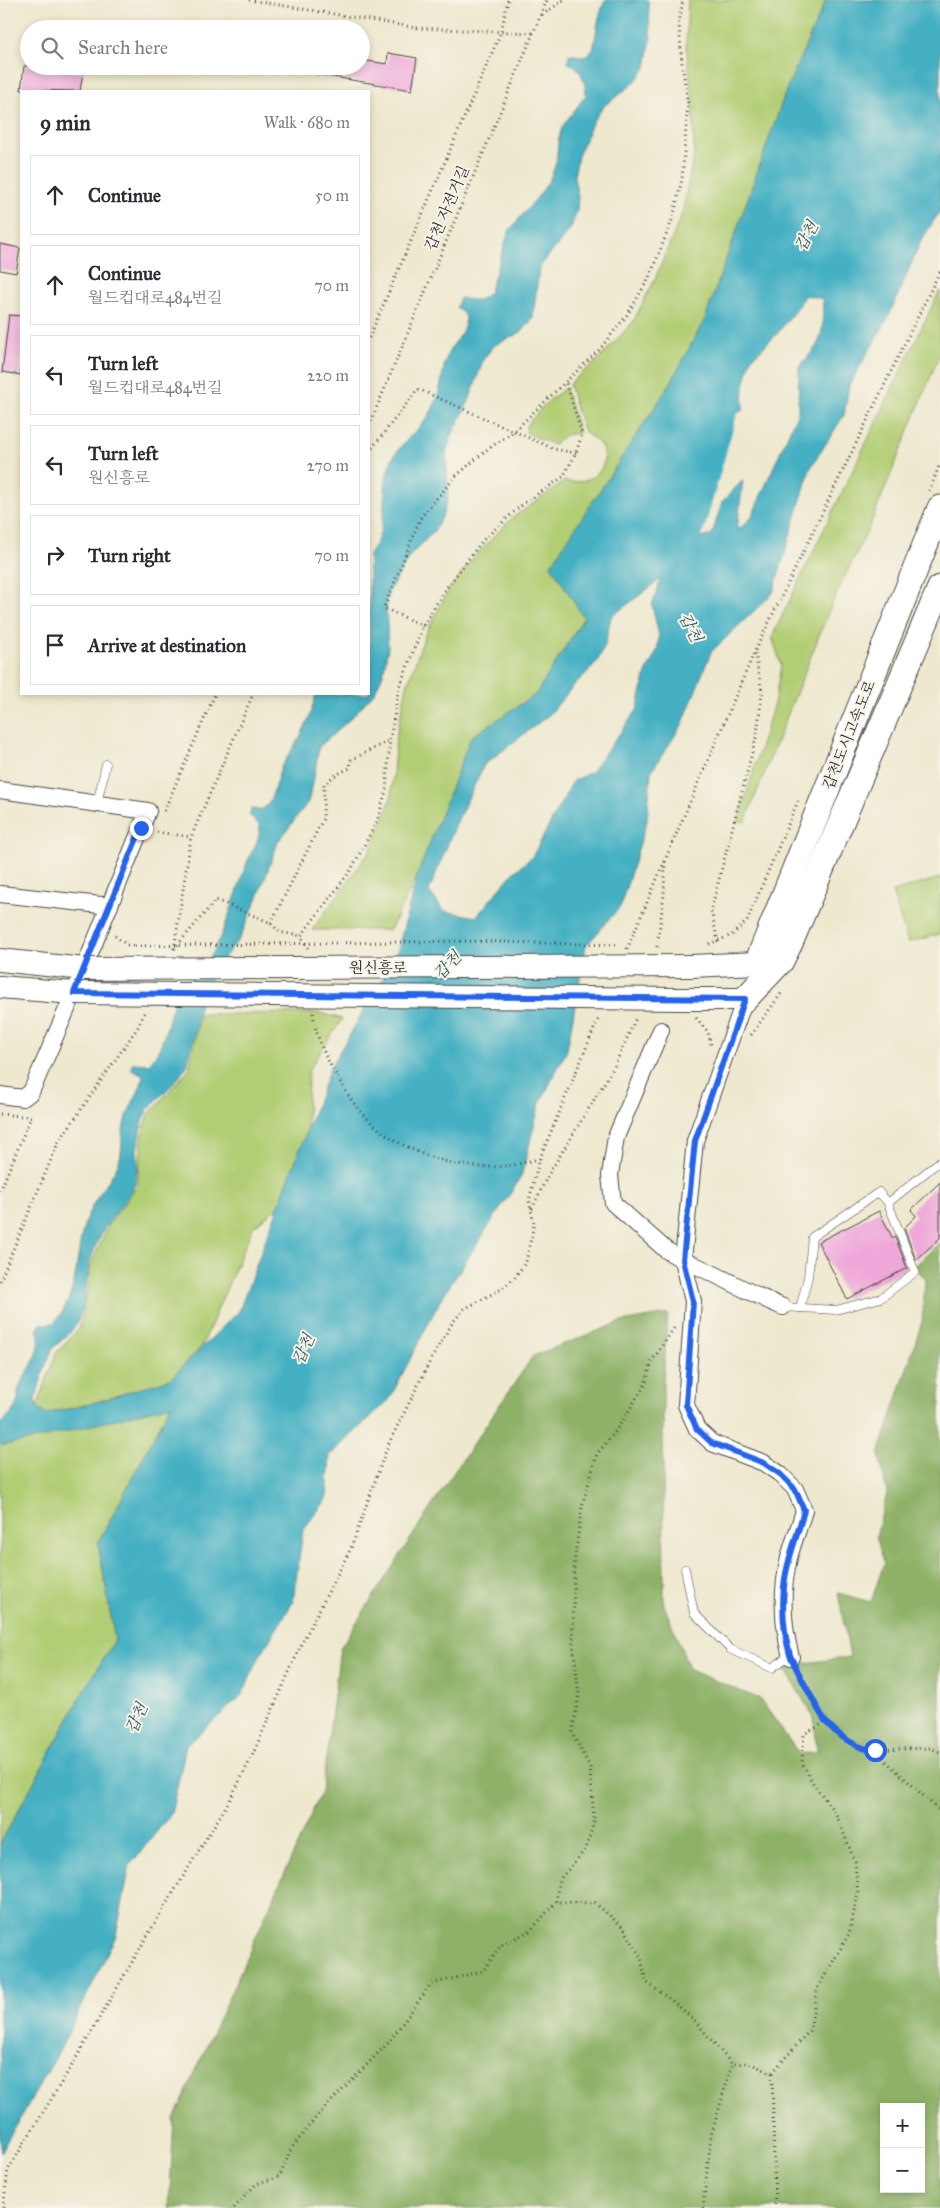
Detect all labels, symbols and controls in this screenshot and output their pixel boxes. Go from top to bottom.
search box [20,20,370,75]
icon: search [38,34,66,62]
text: Search here [78,36,168,59]
text: 9 min [40,110,91,136]
text: Walk · 680 m [264,113,350,132]
street label: 갑천 자전거길 [421,163,473,253]
icon: ahead [41,181,69,209]
text: Continue [88,184,161,207]
text: 50 m [315,186,349,205]
water label: 갑천 [791,217,823,254]
text: Continue [88,262,161,285]
icon: ahead [41,271,69,299]
text: 70 m [314,276,349,295]
text: 월드컵대로484번길 [88,288,223,307]
text: Turn left [88,352,158,375]
icon: left [41,361,69,389]
text: 220 m [307,366,349,385]
text: 월드컵대로484번길 [88,378,223,397]
text: Turn left [88,442,158,465]
icon: left [41,451,69,479]
text: 270 m [307,456,349,475]
text: 원신흥로 [88,468,150,487]
icon: right [41,541,69,569]
text: Turn right [88,544,171,567]
text: 70 m [314,546,349,565]
water label: 갑천 [675,609,707,647]
icon: arrive [41,631,69,659]
text: Arrive at destination [88,634,246,657]
street label: 갑천도시고속도로 [819,677,879,792]
route end [130,817,153,840]
water label: 갑천 [430,946,466,983]
street label: 원신흥로 [349,959,407,977]
water label: 갑천 [288,1330,319,1367]
water label: 갑천 [121,1699,152,1736]
route start [864,1739,887,1762]
map controls [880,2103,925,2193]
button: + [880,2103,925,2148]
button: − [880,2148,925,2193]

